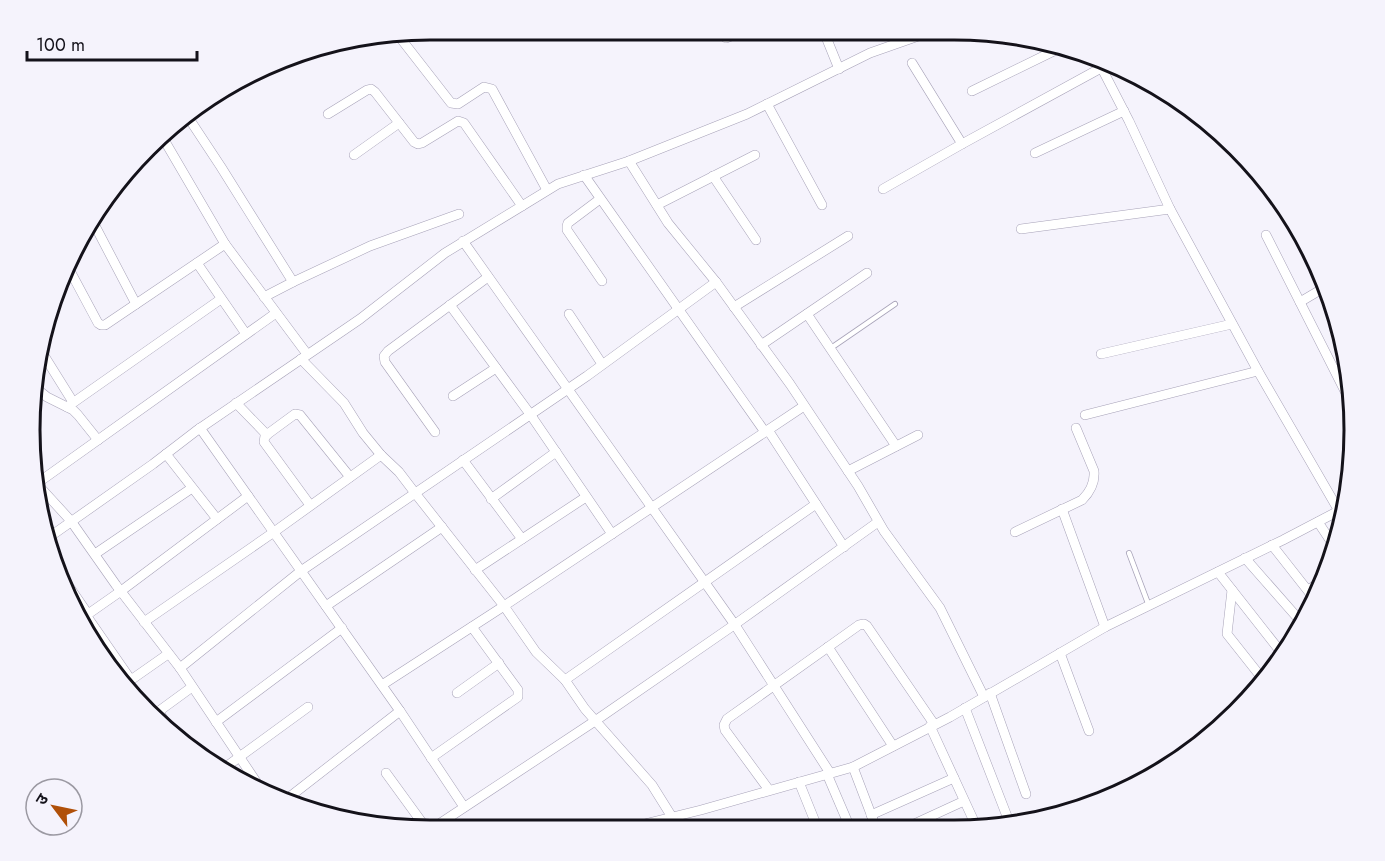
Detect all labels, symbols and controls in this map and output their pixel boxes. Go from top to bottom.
scale bar [27,24,196,62]
text: 100 m [36,32,85,58]
north arrow [24,777,84,837]
text: उ [29,789,54,809]

